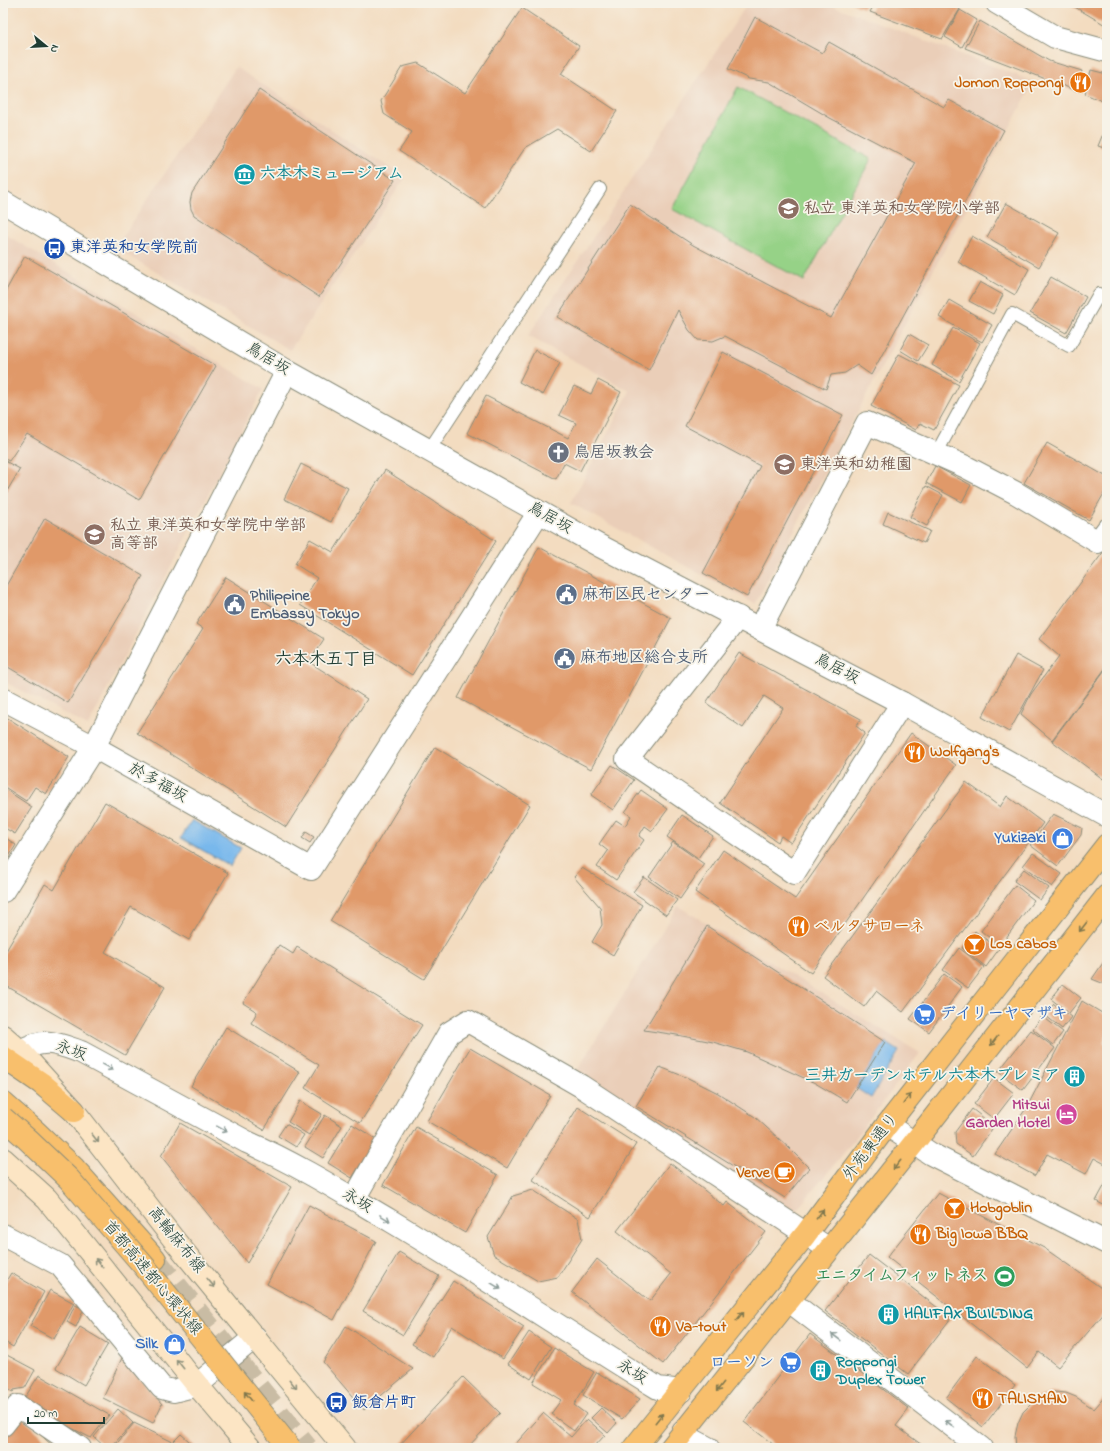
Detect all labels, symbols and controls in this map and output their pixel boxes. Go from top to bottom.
north arrow [26,26,66,66]
text: N [46,43,63,55]
restaurant icon: Jomon Roppongi [1067,70,1093,96]
place label: Jomon Roppongi [954,71,1064,96]
museum icon: 六本木ミュージアム [231,161,257,187]
place label: 六本木ミュージアム [260,162,404,186]
school or university icon: 私立 東洋英和女学院小学部 [776,196,802,222]
place label: 私立 東洋英和女学院小学部 [804,197,1000,221]
bus stop icon: 東洋英和女学院前 [41,235,67,261]
place label: 東洋英和女学院前 [70,236,198,260]
street label: 鳥居坂 [241,336,295,382]
church icon: 鳥居坂教会 [546,440,572,466]
place label: 鳥居坂教会 [574,441,654,465]
school or university icon: 東洋英和幼稚園 [771,452,797,478]
place label: 東洋英和幼稚園 [800,453,912,477]
street label: 鳥居坂 [523,496,577,540]
place label: 私立 東洋英和女学院中学部 高等部 [110,514,306,556]
school or university icon: 私立 東洋英和女学院中学部 高等部 [82,522,108,548]
public building icon: 麻布区民センター [554,582,580,608]
place label: 麻布区民センター [582,583,710,607]
place label: Philippine Embassy Tokyo [250,584,359,627]
public building icon: Philippine Embassy Tokyo [222,592,248,618]
public building icon: 麻布地区総合支所 [552,645,578,671]
place label: 麻布地区総合支所 [580,646,708,670]
district label: 六本木五丁目 [275,647,377,672]
street label: 鳥居坂 [810,647,864,691]
restaurant icon: Wolfgang's [902,739,928,765]
place label: Wolfgang's [930,740,1000,765]
street label: 於多福坂 [124,757,192,809]
shop icon: Yukizaki [1049,825,1075,851]
place label: Yukizaki [993,826,1046,850]
restaurant icon: ベルタサローネ [785,914,811,940]
place label: ベルタサローネ [814,915,925,939]
one-way arrow [1079,921,1087,932]
bar icon: Los cabos [961,931,987,957]
place label: Los cabos [990,932,1057,956]
supermarket icon: デイリーヤマザキ [911,1001,937,1027]
place label: デイリーヤマザキ [940,1002,1068,1026]
street label: 永坂 [52,1034,90,1068]
one-way arrow [990,1035,999,1046]
one-way arrow [102,1063,114,1071]
building icon: 三井ガーデンホテル六本木プレミア [1062,1063,1088,1089]
place label: 三井ガーデンホテル六本木プレミア [805,1064,1060,1088]
place label: Mitsui Garden Hotel [965,1093,1050,1135]
one-way arrow [903,1094,912,1105]
hotel icon: Mitsui Garden Hotel [1053,1101,1079,1127]
street label: 外苑東通り [837,1108,905,1186]
one-way arrow [216,1126,228,1133]
one-way arrow [91,1132,99,1143]
one-way arrow [893,1159,901,1170]
cafe icon: Verve [772,1160,798,1186]
place label: Verve [736,1161,771,1185]
street label: 永坂 [337,1183,377,1219]
bar icon: Hobgoblin [941,1195,967,1221]
place label: Hobgoblin [970,1196,1032,1221]
street label: 高輪麻布線 [141,1201,211,1279]
one-way arrow [816,1209,825,1220]
one-way arrow [379,1214,391,1222]
street label: 首都高速都心環状線 [97,1215,207,1341]
restaurant icon: Big Iowa BBQ [908,1221,934,1247]
place label: Big Iowa BBQ [935,1222,1029,1247]
one-way arrow [94,1257,103,1268]
sports icon: エニタイムフィットネス [991,1263,1017,1289]
place label: エニタイムフィットネス [815,1264,988,1288]
one-way arrow [206,1278,215,1289]
one-way arrow [490,1282,502,1290]
building icon: HALIFAX BUILDING [875,1301,901,1327]
place label: HALIFAX BUILDING [904,1302,1033,1326]
one-way arrow [736,1311,744,1322]
restaurant icon: Va-tout [647,1314,673,1340]
place label: Va-tout [675,1315,727,1339]
shop icon: Silk [161,1331,187,1357]
place label: Silk [135,1332,159,1356]
one-way arrow [830,1332,841,1341]
supermarket icon: ローソン [777,1350,803,1376]
place label: Roppongi Duplex Tower [835,1350,927,1392]
place label: ローソン [710,1351,774,1375]
street label: 永坂 [612,1353,652,1391]
building icon: Roppongi Duplex Tower [808,1358,834,1384]
one-way arrow [176,1359,184,1370]
one-way arrow [289,1378,298,1389]
one-way arrow [715,1381,724,1392]
restaurant icon: TALISMAN [969,1386,995,1412]
place label: TALISMAN [998,1387,1068,1411]
one-way arrow [243,1390,252,1401]
bus stop icon: 飯倉片町 [324,1390,350,1416]
place label: 飯倉片町 [352,1391,416,1415]
scale bar [28,1399,104,1425]
text: 20 m [34,1405,57,1423]
one-way arrow [654,1412,663,1423]
one-way arrow [945,1420,956,1429]

